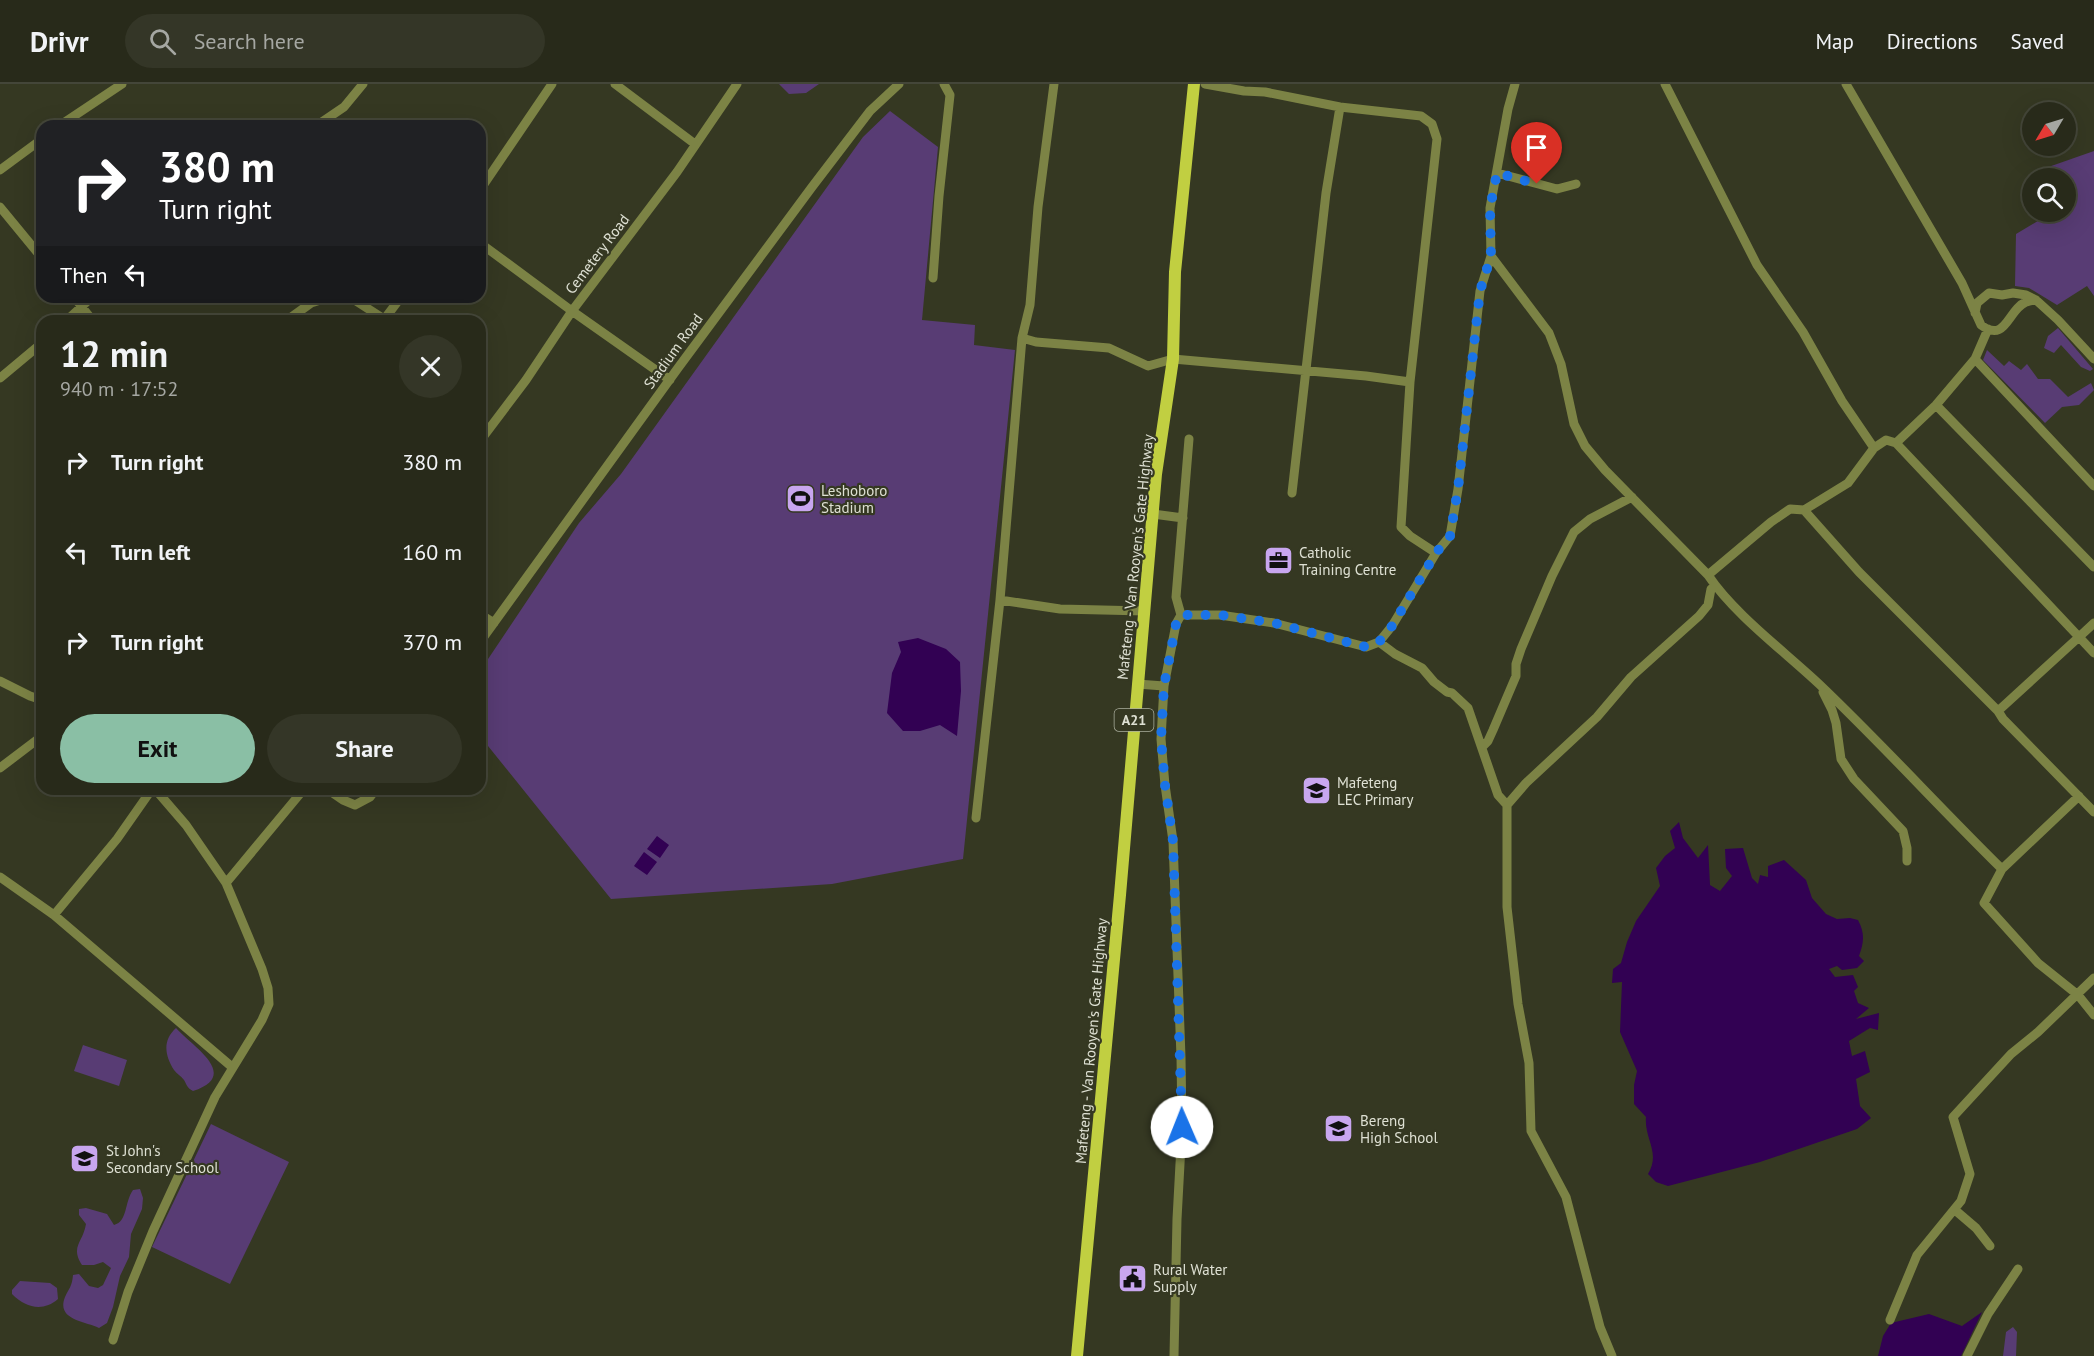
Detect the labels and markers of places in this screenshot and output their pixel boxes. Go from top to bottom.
pin [1511,122,1562,184]
place label: Leshoboro Stadium [821,481,887,517]
sports icon: Leshoboro Stadium [784,483,816,515]
place label: Catholic Training Centre [1299,543,1396,579]
office icon: Catholic Training Centre [1262,545,1294,577]
place label: Mafeteng LEC Primary [1337,773,1413,809]
school or university icon: Mafeteng LEC Primary [1300,775,1332,807]
place label: Bereng High School [1360,1111,1438,1147]
school or university icon: Bereng High School [1323,1113,1355,1145]
place label: St John's Secondary School [106,1141,219,1177]
school or university icon: St John's Secondary School [69,1143,101,1175]
place label: Rural Water Supply [1153,1260,1227,1296]
public building icon: Rural Water Supply [1116,1262,1148,1294]

